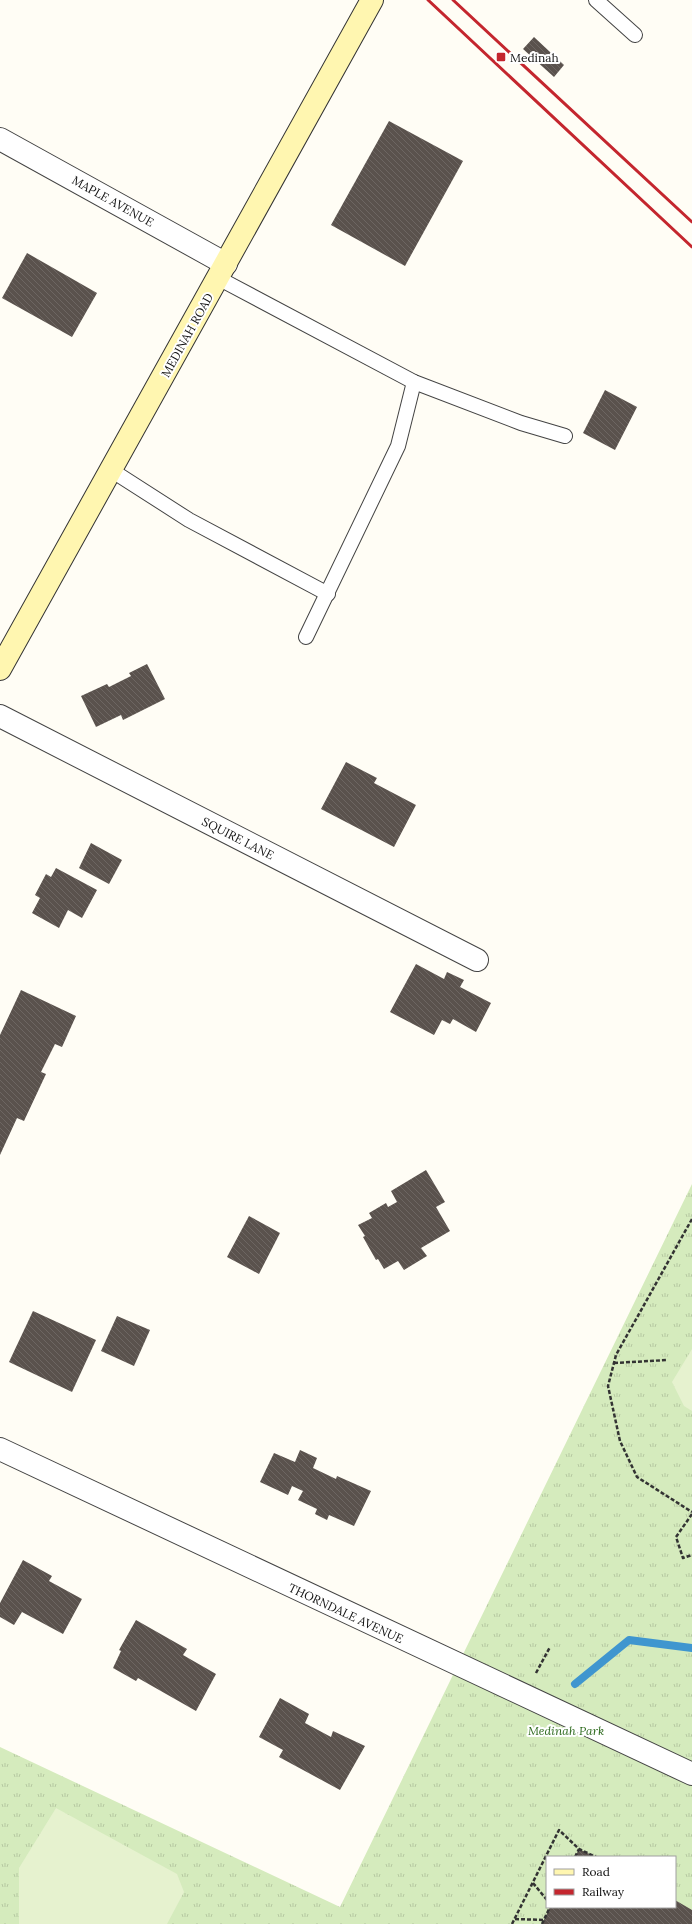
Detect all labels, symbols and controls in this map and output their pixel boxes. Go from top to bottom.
place label: Medinah [510,50,559,65]
marker: Medinah [495,51,507,63]
street label: MAPLE AVENUE [69,172,157,230]
street label: MEDINAH ROAD [158,290,216,380]
street label: SQUIRE LANE [200,813,276,863]
street label: THORNDALE AVENUE [286,1580,406,1646]
park label: Medinah Park [528,1723,604,1738]
legend [546,1856,676,1908]
text: Road [582,1864,610,1879]
text: Railway [582,1884,625,1899]

